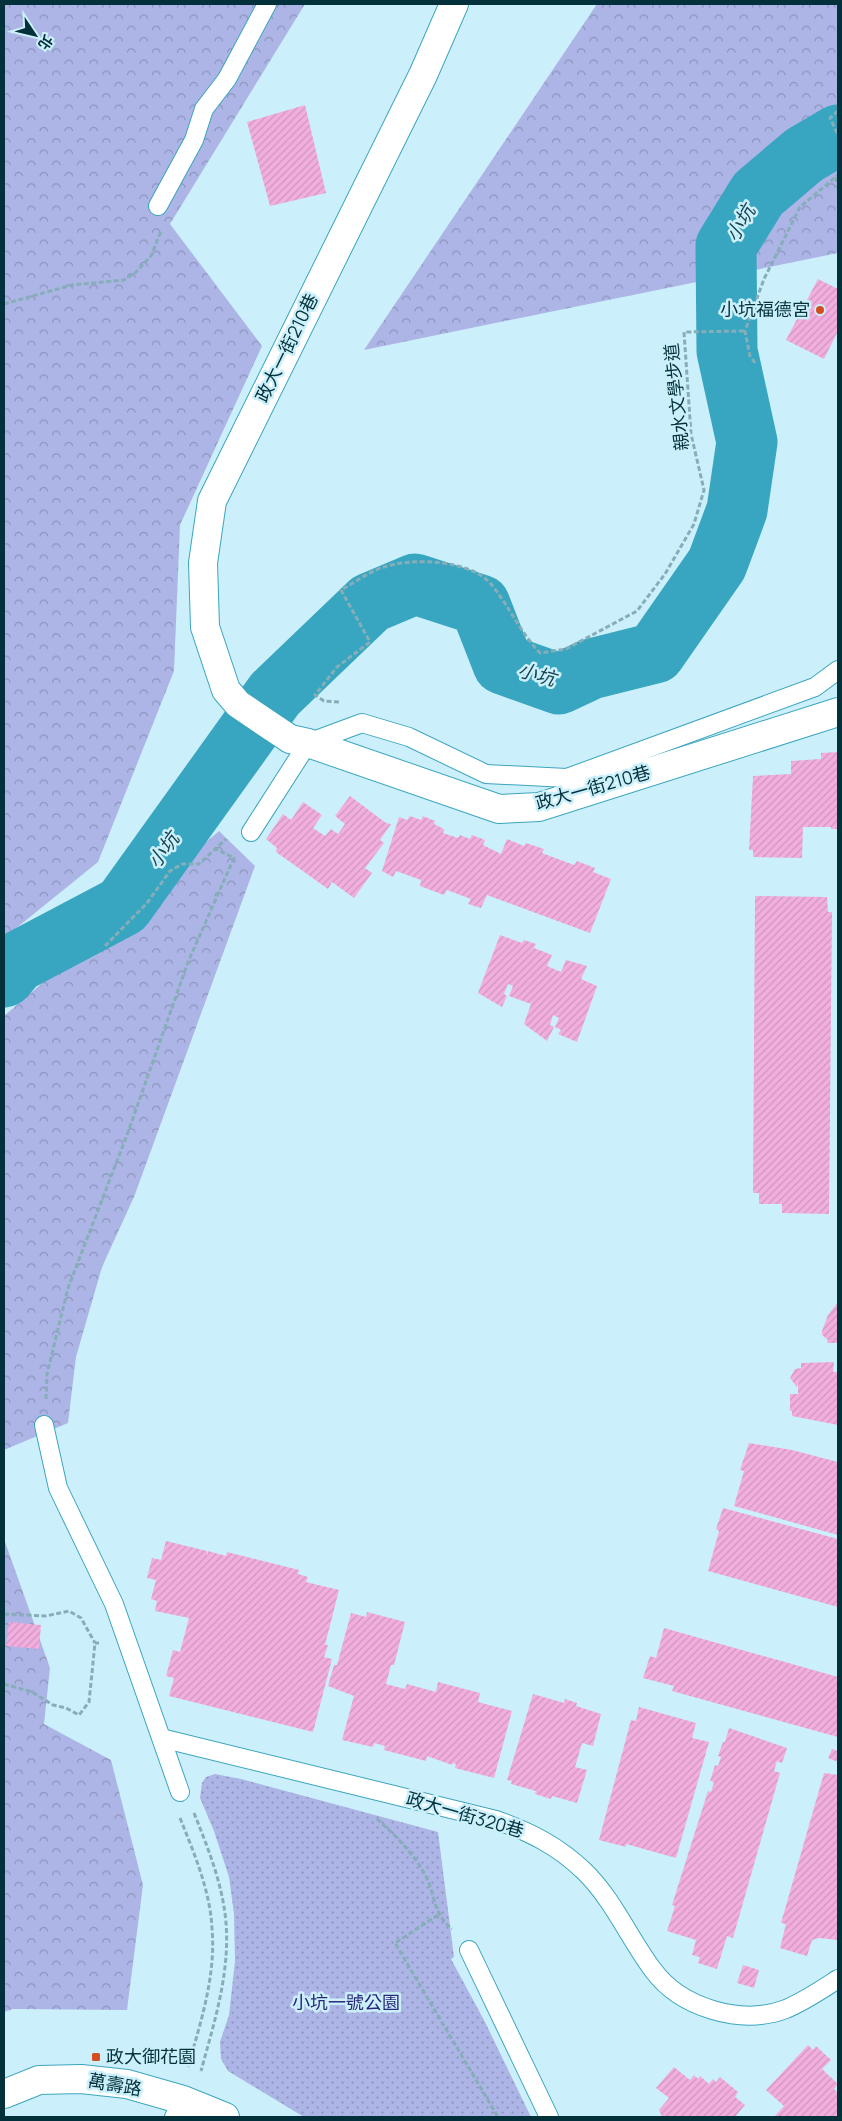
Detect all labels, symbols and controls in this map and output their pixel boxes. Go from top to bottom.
north arrow [10,10,60,60]
text: 北 [34,32,58,54]
water label: 小坑 [719,197,762,246]
street label: 政大一街210巷 [249,289,323,406]
place label: 小坑福德宮 [720,297,810,321]
marker: 小坑福德宮 [814,304,826,316]
street label: 親水文學步道 [658,342,694,452]
water label: 小坑 [515,656,562,693]
street label: 政大一街210巷 [533,759,653,815]
water label: 小坑 [141,825,186,873]
street label: 政大一街320巷 [404,1786,527,1842]
park label: 小坑一號公園 [292,1990,400,2014]
place label: 政大御花園 [106,2044,196,2068]
marker: 政大御花園 [90,2051,102,2063]
street label: 萬壽路 [87,2068,144,2101]

